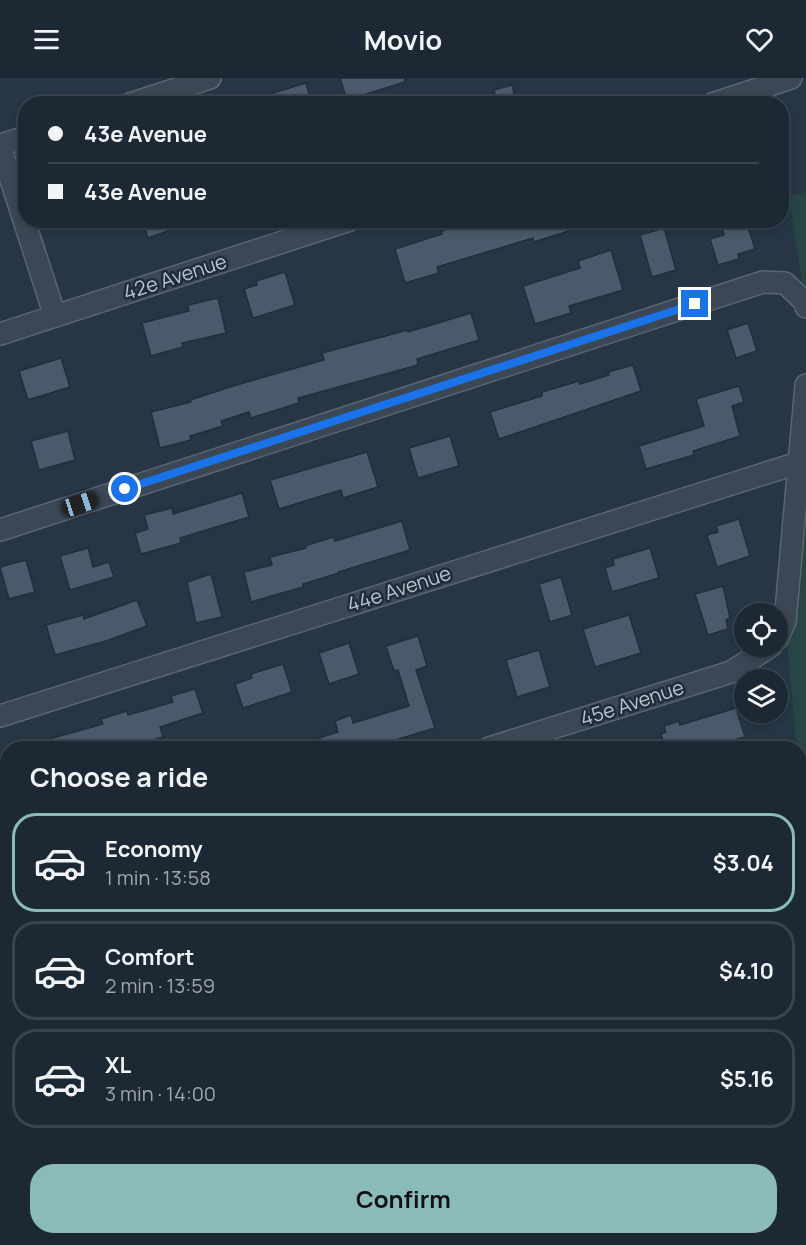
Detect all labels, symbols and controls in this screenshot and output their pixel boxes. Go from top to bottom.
text: Movio [364,21,442,58]
icon: menu [30,23,63,56]
icon: heart [743,23,776,56]
text: 43e Avenue [84,119,207,149]
text: 43e Avenue [84,177,207,207]
street label: 42e Avenue [120,247,230,306]
route end [681,290,708,317]
route start [111,475,138,502]
car [60,490,100,518]
street label: 44e Avenue [343,559,454,618]
map controls [734,603,788,723]
button: locate [734,603,788,657]
button: layers [734,669,788,723]
street label: 45e Avenue [577,673,687,732]
text: Choose a ride [30,758,208,795]
text: Economy [105,834,203,864]
icon: car [33,836,87,890]
text: $3.04 [713,848,774,878]
text: 1 min · 13:58 [105,864,211,891]
text: Comfort [105,942,194,972]
icon: car [33,944,87,998]
text: $4.10 [719,956,774,986]
text: 2 min · 13:59 [105,972,215,999]
text: XL [105,1050,131,1080]
icon: car [33,1052,87,1106]
text: $5.16 [720,1064,774,1094]
text: 3 min · 14:00 [105,1080,216,1107]
button: Confirm [30,1164,777,1233]

